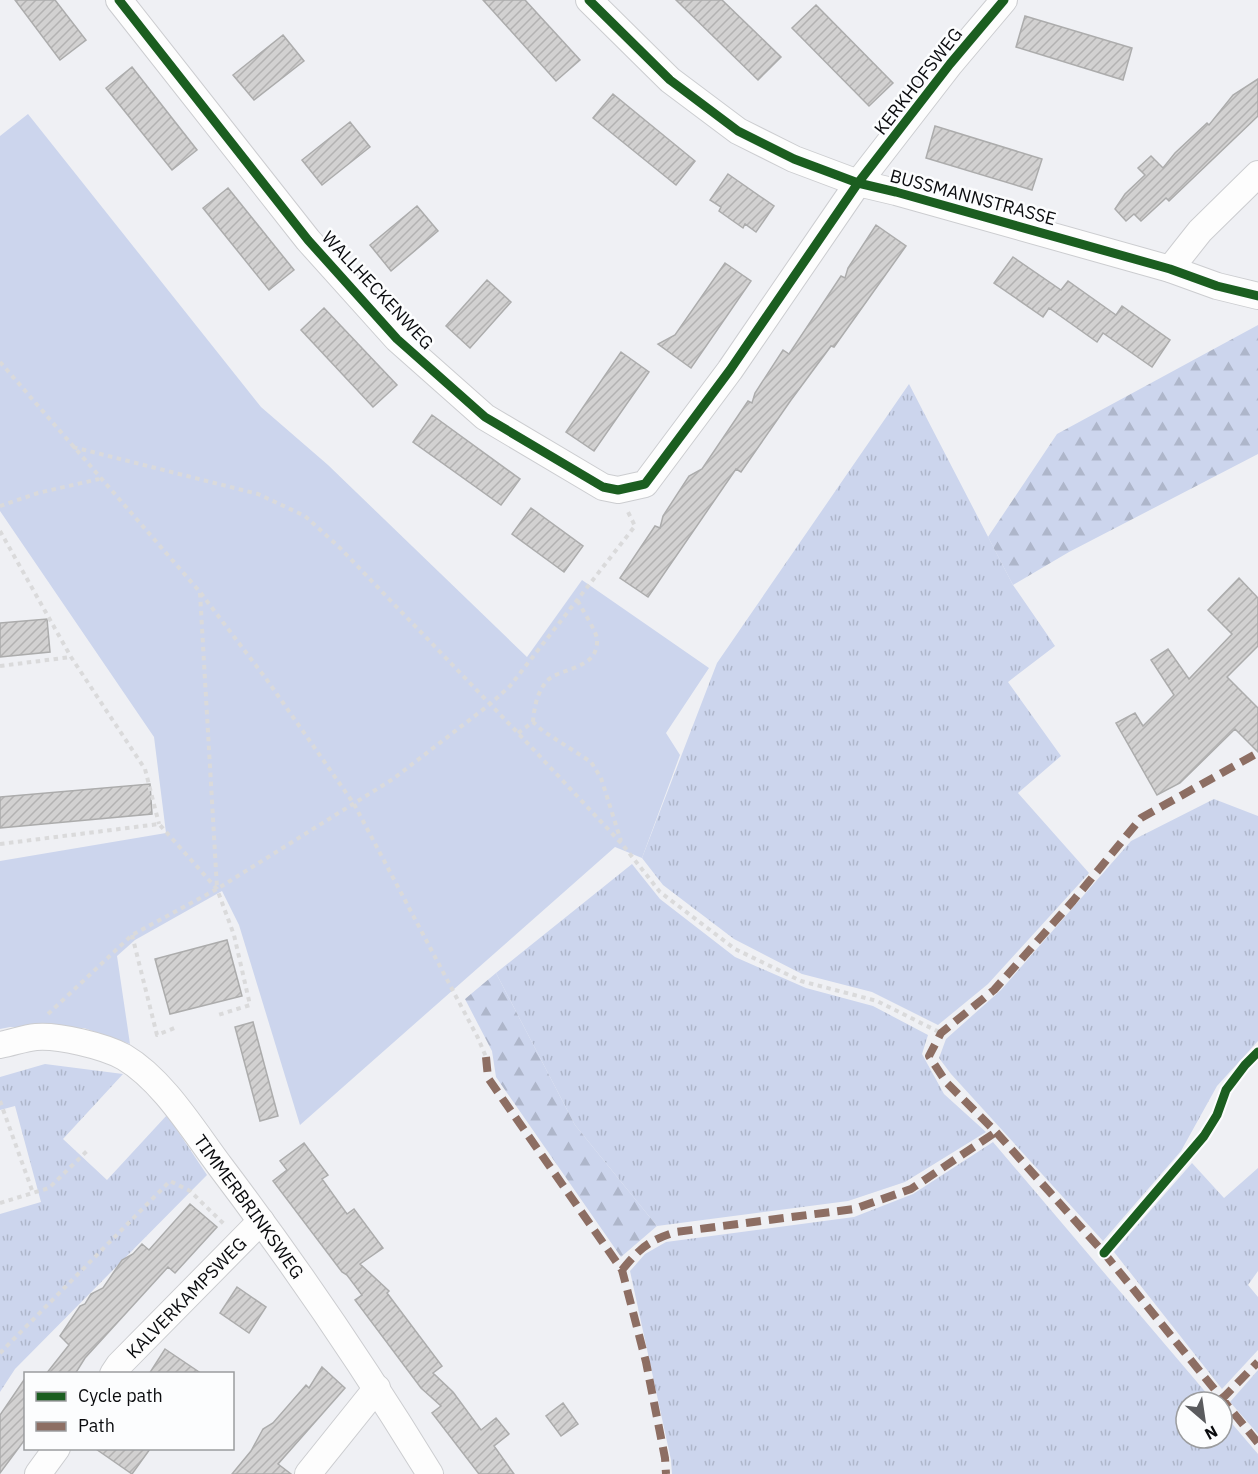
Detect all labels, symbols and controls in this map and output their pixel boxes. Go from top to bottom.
street label: KERKHOFSWEG [869,23,967,139]
street label: BUSSMANNSTRASSE [887,164,1059,230]
street label: WALLHECKENWEG [317,226,439,354]
street label: TIMMERBRINKSWEG [189,1130,310,1283]
street label: KALVERKAMPSWEG [121,1231,251,1363]
legend [24,1372,234,1450]
text: Cycle path [78,1384,163,1407]
north arrow [1174,1390,1234,1450]
text: Path [78,1414,115,1437]
text: N [1201,1422,1221,1445]

